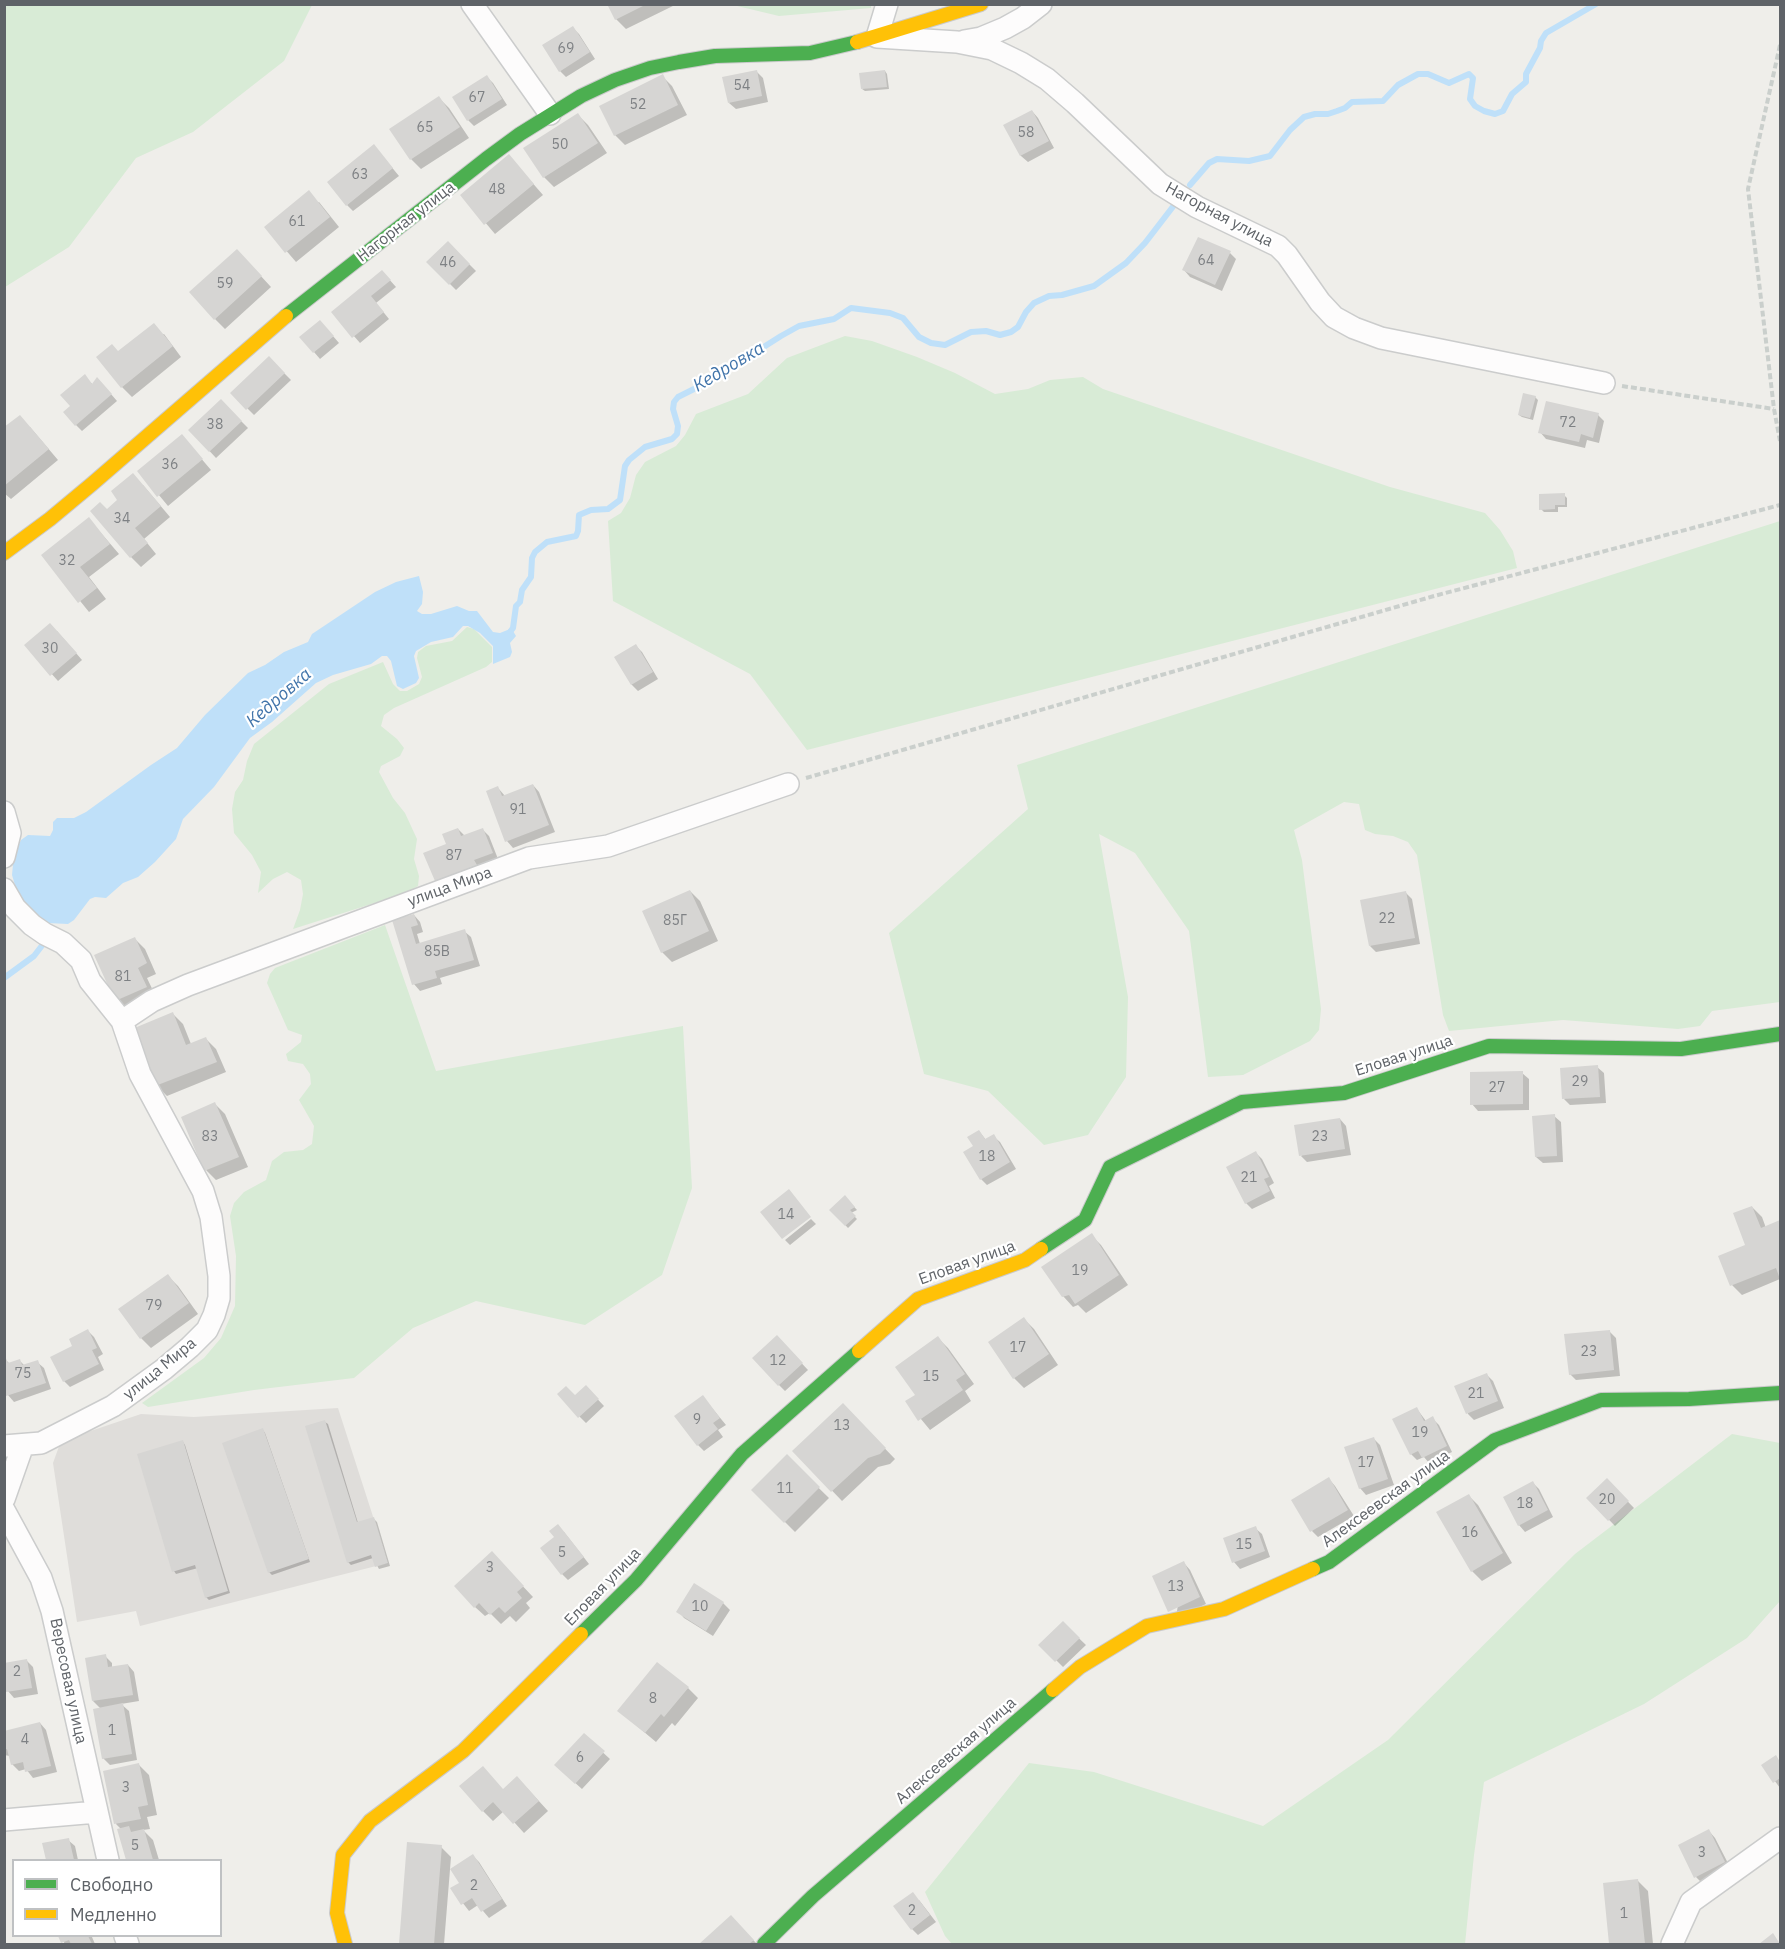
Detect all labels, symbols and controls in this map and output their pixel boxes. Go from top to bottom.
house number: 69 [558,41,574,57]
house number: 54 [734,78,750,94]
house number: 67 [469,90,485,106]
house number: 52 [630,97,646,113]
house number: 65 [417,120,433,136]
house number: 58 [1018,125,1034,141]
house number: 50 [552,137,568,153]
house number: 63 [352,167,368,183]
street label: Нагорная улица [353,178,459,266]
street label: Нагорная улица [1162,179,1276,251]
house number: 48 [489,182,505,198]
house number: 61 [289,214,305,230]
house number: 64 [1198,253,1214,269]
house number: 46 [440,255,456,271]
house number: 59 [217,276,233,292]
water label: Кедровка [689,337,769,397]
house number: 72 [1560,415,1576,431]
house number: 38 [207,417,223,433]
house number: 36 [162,457,178,473]
house number: 34 [114,511,130,527]
house number: 32 [59,553,75,569]
house number: 30 [42,641,58,657]
water label: Кедровка [242,664,316,732]
house number: 91 [510,802,526,818]
house number: 87 [446,848,462,864]
street label: улица Мира [405,863,495,911]
house number: 22 [1379,911,1395,927]
house number: 85Г [663,913,687,929]
house number: 85В [424,944,450,960]
house number: 81 [115,969,131,985]
street label: Еловая улица [1353,1031,1455,1081]
house number: 29 [1572,1074,1588,1090]
house number: 27 [1489,1080,1505,1096]
house number: 83 [202,1129,218,1145]
house number: 23 [1312,1129,1328,1145]
house number: 18 [979,1149,995,1165]
house number: 21 [1241,1170,1257,1186]
house number: 14 [778,1207,794,1223]
street label: Еловая улица [916,1237,1018,1289]
house number: 19 [1072,1263,1088,1279]
house number: 79 [146,1298,162,1314]
street label: улица Мира [120,1334,200,1404]
house number: 17 [1010,1340,1026,1356]
house number: 23 [1581,1344,1597,1360]
house number: 12 [770,1353,786,1369]
house number: 75 [15,1366,31,1382]
house number: 15 [923,1369,939,1385]
house number: 21 [1468,1386,1484,1402]
house number: 9 [693,1412,701,1428]
house number: 13 [834,1418,850,1434]
house number: 19 [1412,1425,1428,1441]
street label: Алексеевская улица [1318,1446,1454,1552]
house number: 17 [1358,1455,1374,1471]
house number: 11 [777,1481,793,1497]
house number: 20 [1599,1492,1615,1508]
house number: 18 [1517,1496,1533,1512]
house number: 16 [1462,1525,1478,1541]
house number: 15 [1236,1537,1252,1553]
street label: Еловая улица [561,1544,645,1630]
house number: 5 [558,1545,566,1561]
house number: 3 [486,1560,494,1576]
house number: 13 [1168,1579,1184,1595]
house number: 10 [692,1599,708,1615]
street label: Вересовая улица [45,1616,91,1746]
house number: 2 [13,1664,21,1680]
house number: 8 [649,1691,657,1707]
street label: Алексеевская улица [892,1694,1020,1808]
house number: 1 [108,1723,116,1739]
house number: 4 [21,1732,29,1748]
house number: 6 [576,1750,584,1766]
house number: 3 [122,1780,130,1796]
house number: 5 [131,1838,139,1854]
house number: 3 [1698,1845,1706,1861]
legend [12,1859,222,1937]
text: Свободно [70,1873,153,1896]
house number: 2 [470,1878,478,1894]
text: Медленно [70,1903,157,1926]
house number: 2 [908,1903,916,1919]
house number: 1 [1620,1906,1628,1922]

